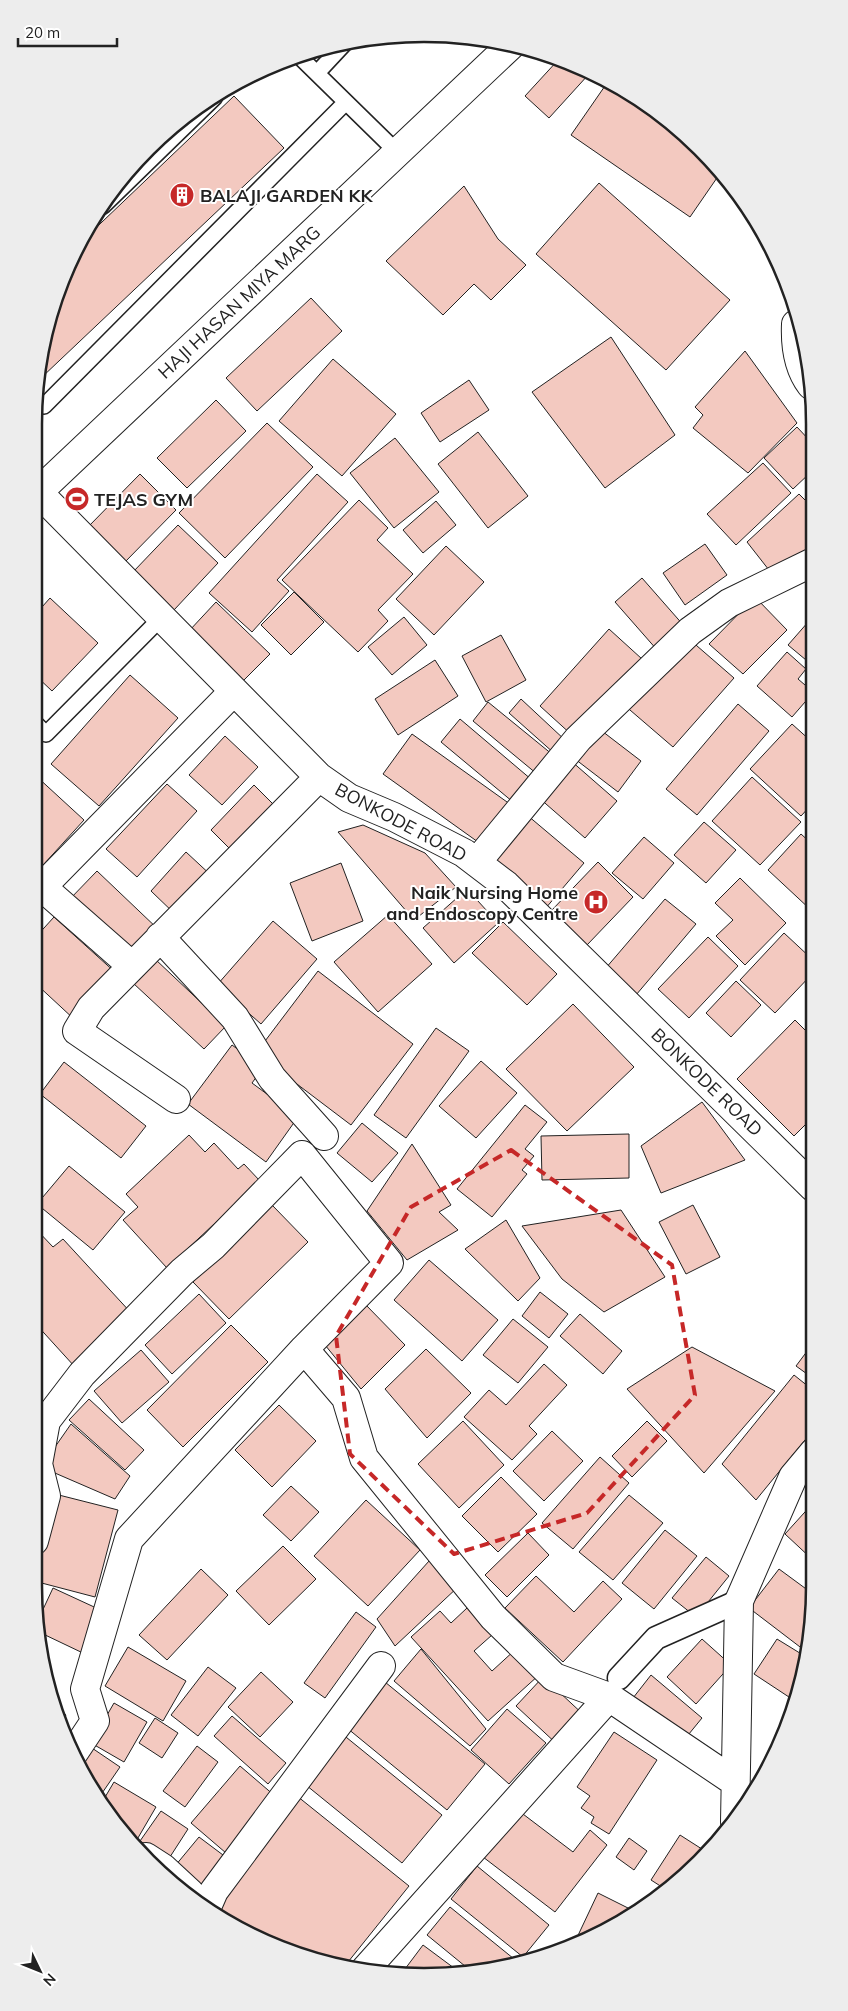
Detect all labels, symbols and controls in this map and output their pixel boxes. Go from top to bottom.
scale bar [18,15,116,47]
text: 20 m [25,23,60,42]
building icon: BALAJI GARDEN KK [169,182,195,208]
place label: BALAJI GARDEN KK [200,184,373,207]
street label: HAJI HASAN MIYA MARG [153,221,325,383]
sports icon: TEJAS GYM [64,486,90,512]
place label: TEJAS GYM [94,488,193,511]
street label: BONKODE ROAD [331,778,471,866]
place label: Naik Nursing Home and Endoscopy Centre [386,881,578,925]
hospital icon: Naik Nursing Home and Endoscopy Centre [583,889,609,915]
street label: BONKODE ROAD [647,1023,767,1141]
north arrow [15,1946,65,1996]
text: N [39,1970,60,1990]

